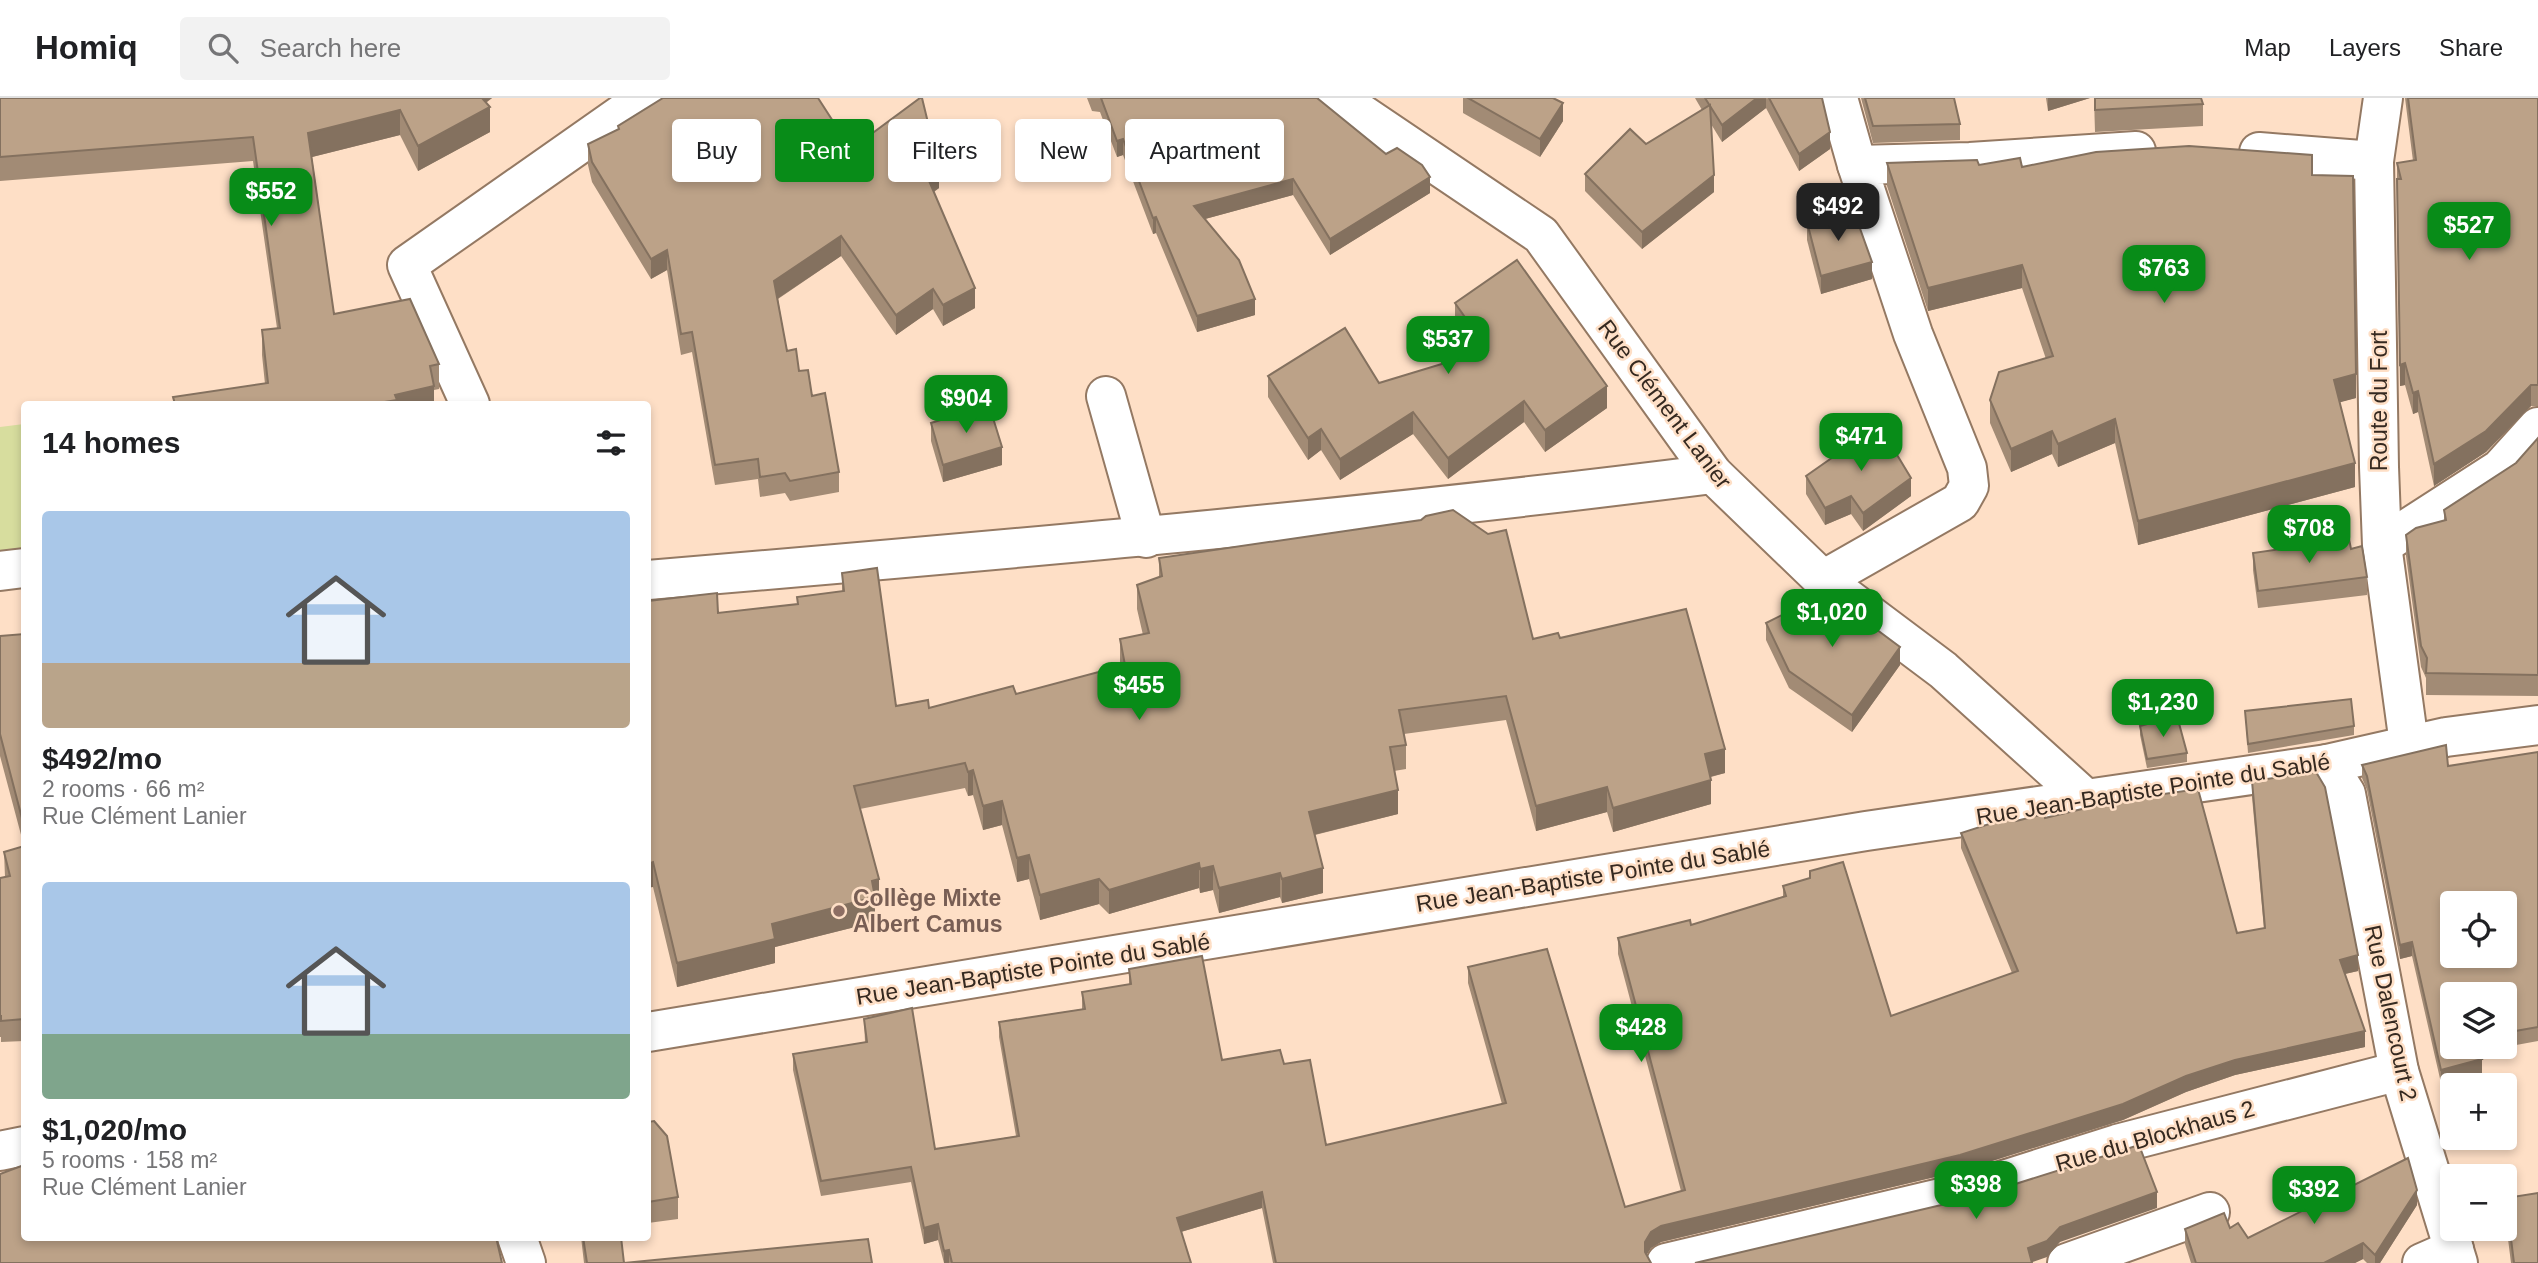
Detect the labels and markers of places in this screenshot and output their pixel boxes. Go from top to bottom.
pin: $552 [230,169,312,228]
pin: $492 [1797,184,1879,243]
pin: $527 [2428,202,2510,262]
pin: $763 [2123,246,2205,305]
pin: $537 [1407,316,1489,376]
pin: $904 [925,376,1007,435]
pin: $471 [1820,414,1902,473]
pin: $708 [2268,505,2350,565]
pin: $1,020 [1775,589,1889,649]
pin: $455 [1098,662,1180,722]
pin: $1,230 [2106,680,2220,739]
place label: Collège Mixte Albert Camus [853,885,1003,937]
marker: Collège Mixte Albert Camus [831,903,847,919]
pin: $428 [1600,1004,1682,1064]
pin: $398 [1935,1162,2017,1221]
pin: $392 [2273,1166,2355,1226]

